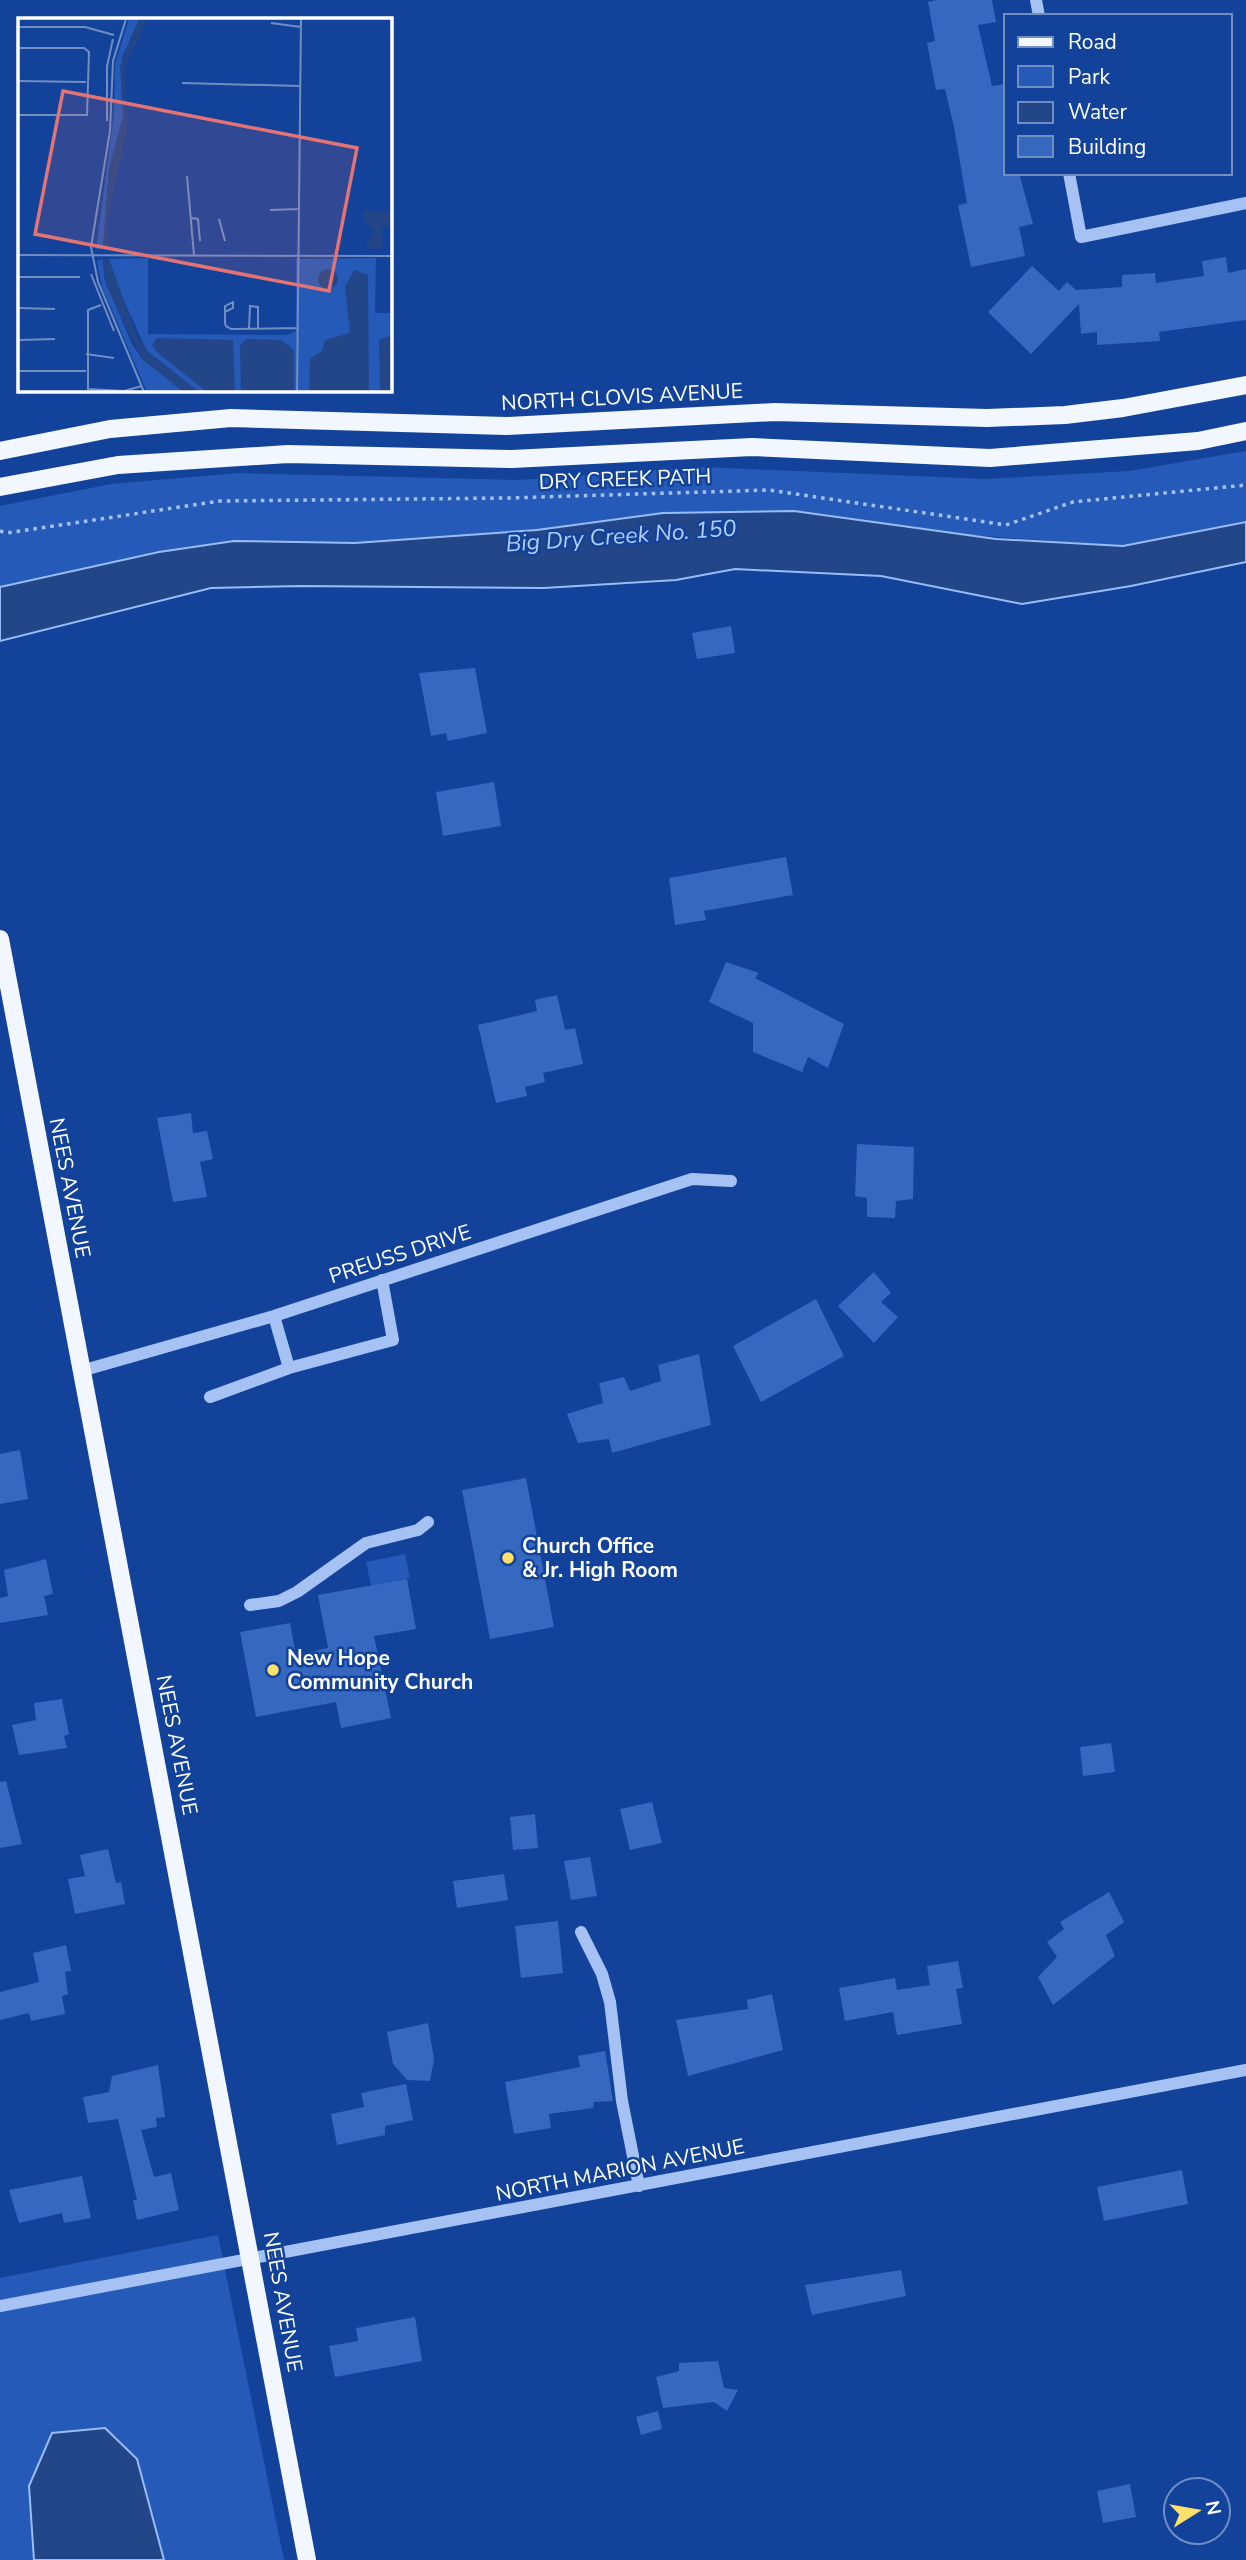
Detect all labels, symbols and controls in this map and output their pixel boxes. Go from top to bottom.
legend [1004,14,1232,175]
inset map [18,18,392,392]
text: Road [1068,28,1117,56]
text: Park [1068,63,1110,91]
text: Water [1068,98,1127,126]
text: Building [1068,133,1146,161]
street label: NORTH CLOVIS AVENUE [500,377,744,417]
street label: DRY CREEK PATH [538,462,712,496]
water label: Big Dry Creek No. 150 [505,512,738,560]
street label: NEES AVENUE [43,1116,97,1260]
street label: PREUSS DRIVE [325,1218,475,1290]
place label: Church Office & Jr. High Room [522,1532,678,1584]
marker: Church Office & Jr. High Room [500,1550,516,1566]
place label: New Hope Community Church [287,1644,473,1696]
marker: New Hope Community Church [265,1662,281,1678]
street label: NEES AVENUE [150,1673,204,1817]
street label: NORTH MARION AVENUE [493,2132,747,2208]
street label: NEES AVENUE [257,2230,309,2374]
north arrow [1162,2476,1232,2546]
text: N [1199,2498,1227,2517]

